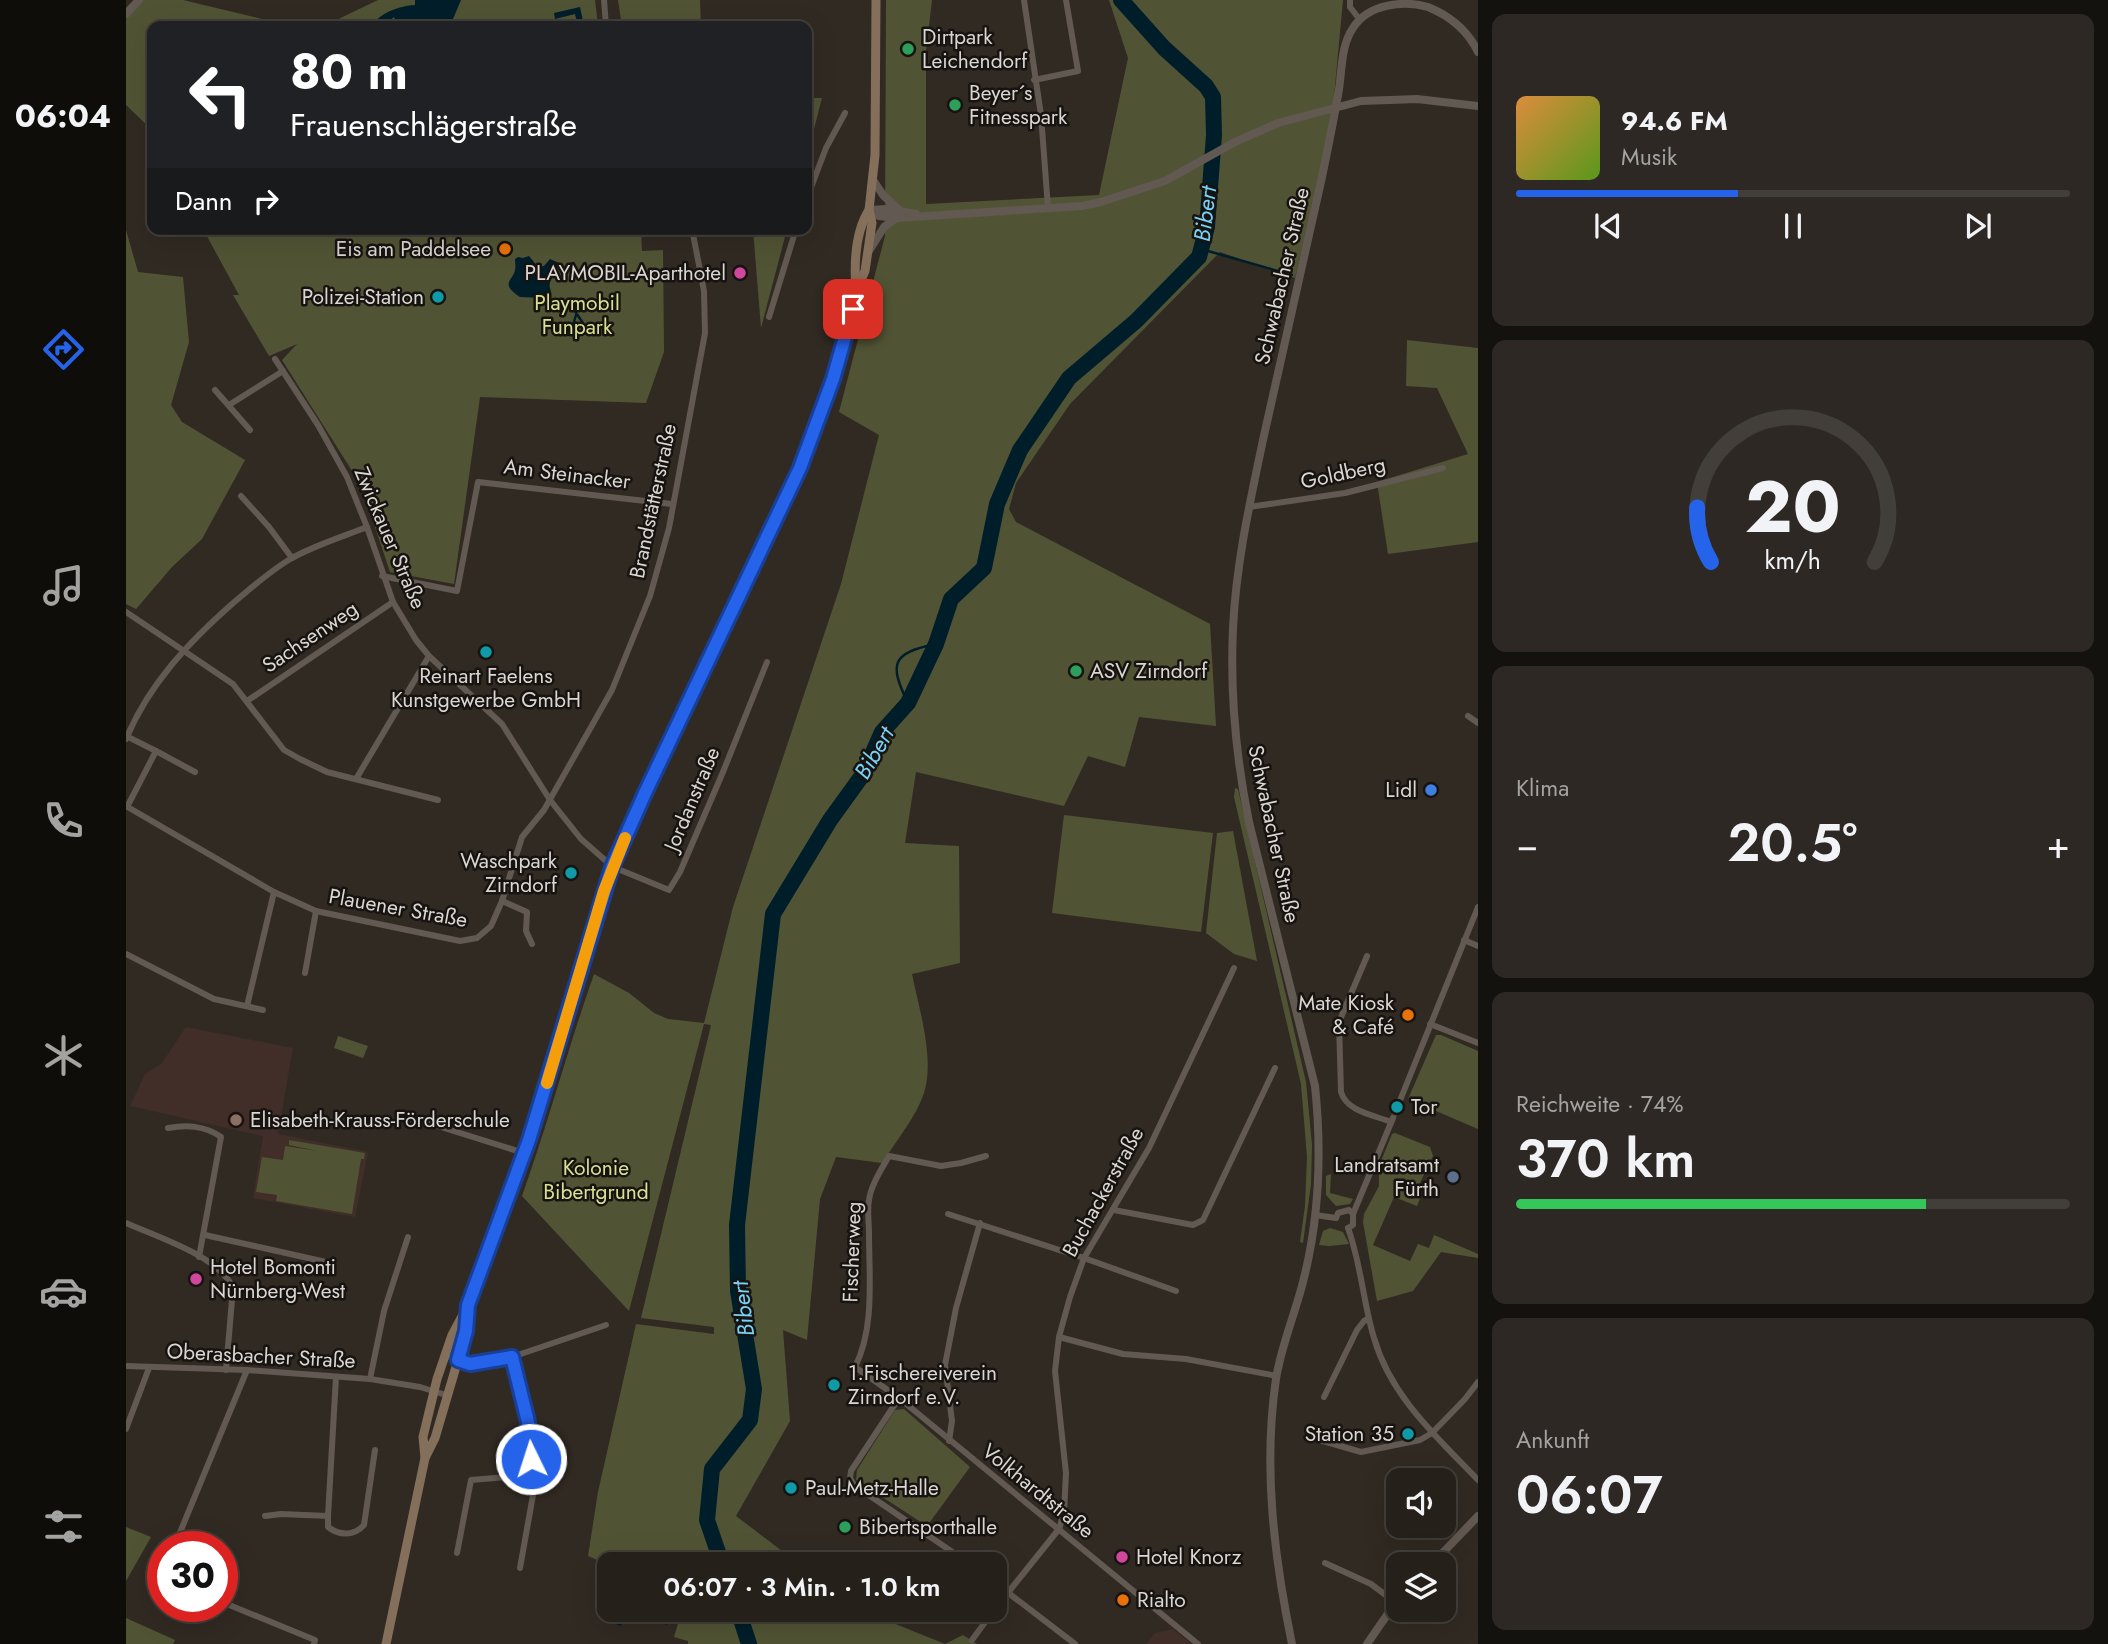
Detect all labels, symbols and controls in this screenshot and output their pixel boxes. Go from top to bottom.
place label: Dirtpark Leichendorf [922,22,1028,76]
text: 80 m [290,37,408,107]
marker: Dirtpark Leichendorf [900,41,916,57]
icon: left [175,49,266,140]
place label: Beyer´s Fitnesspark [969,78,1068,132]
text: 06:04 [15,93,111,139]
marker: Beyer´s Fitnesspark [947,97,963,113]
text: Frauenschlägerstraße [290,102,577,148]
text: 94.6 FM [1621,102,1728,140]
text: Musik [1621,140,1677,174]
text: Dann [175,182,233,220]
icon: right [247,182,285,220]
water label: Bibert [1185,183,1225,244]
street label: Schwabacher Straße [1247,184,1317,367]
icon: previous [1589,207,1627,245]
icon: pause [1774,207,1812,245]
icon: next [1959,207,1997,245]
place label: Eis am Paddelsee [336,234,491,264]
marker: Eis am Paddelsee [497,241,513,257]
place label: PLAYMOBIL-Aparthotel [525,258,726,288]
marker: PLAYMOBIL-Aparthotel [732,265,748,281]
pin [823,279,883,339]
place label: Polizei-Station [302,282,424,312]
park label: Playmobil Funpark [534,288,620,342]
marker: Polizei-Station [430,289,446,305]
icon: arrive [834,290,872,328]
icon: directions [39,325,88,374]
street label: Brandstätterstraße [622,421,684,581]
street label: Goldberg [1298,449,1388,497]
street label: Am Steinacker [502,451,633,497]
text: 20 [1745,454,1841,559]
street label: Zwickauer Straße [347,462,433,614]
text: km/h [1765,542,1821,578]
icon: music [39,561,88,610]
street label: Sachsenweg [256,594,364,680]
marker: Reinart Faelens Kunstgewerbe GmbH [478,644,494,660]
place label: ASV Zirndorf [1090,656,1208,686]
place label: Reinart Faelens Kunstgewerbe GmbH [391,661,581,715]
marker: ASV Zirndorf [1068,663,1084,679]
water label: Bibert [845,719,903,786]
street label: Jordanstraße [655,742,727,858]
street label: Schwabacher Straße [1241,742,1308,926]
text: Klima [1516,771,1569,805]
place label: Lidl [1385,775,1417,805]
marker: Lidl [1423,782,1439,798]
icon: phone [39,796,88,845]
text: 20.5° [1728,805,1857,881]
text: − [1516,817,1538,872]
text: + [2047,817,2070,872]
place label: Waschpark Zirndorf [460,846,558,900]
marker: Waschpark Zirndorf [563,865,579,881]
street label: Plauener Straße [326,881,470,935]
place label: Mate Kiosk & Café [1298,988,1395,1042]
marker: Mate Kiosk & Café [1400,1007,1416,1023]
icon: climate [39,1031,88,1080]
text: Reichweite · 74% [1516,1087,1684,1121]
place label: Tor [1411,1092,1438,1122]
marker: Tor [1389,1099,1405,1115]
place label: Elisabeth-Krauss-Förderschule [250,1105,510,1135]
marker: Elisabeth-Krauss-Förderschule [228,1112,244,1128]
street label: Buchackerstraße [1055,1121,1151,1262]
text: 370 km [1516,1121,1695,1197]
place label: Landratsamt Fürth [1334,1150,1439,1204]
park label: Kolonie Bibertgrund [543,1153,649,1207]
marker: Landratsamt Fürth [1445,1169,1461,1185]
street label: Fischerweg [835,1201,869,1303]
place label: Hotel Bomonti Nürnberg-West [210,1252,345,1306]
icon: car [39,1267,88,1316]
marker: Hotel Bomonti Nürnberg-West [188,1271,204,1287]
water label: Bibert [723,1278,763,1339]
street label: Oberasbacher Straße [166,1336,356,1376]
place label: 1.Fischereiverein Zirndorf e.V. [848,1358,997,1412]
marker: 1.Fischereiverein Zirndorf e.V. [826,1377,842,1393]
place label: Station 35 [1305,1419,1394,1449]
position arrow [494,1422,568,1496]
text: Ankunft [1516,1423,1589,1457]
marker: Station 35 [1400,1426,1416,1442]
street label: Volkhardtstraße [976,1436,1101,1546]
text: 06:07 [1516,1457,1663,1533]
map controls [1386,1468,1456,1622]
button: sound [1386,1468,1456,1538]
place label: Paul-Metz-Halle [805,1473,939,1503]
marker: Paul-Metz-Halle [783,1480,799,1496]
icon: filters [39,1502,88,1551]
place label: Bibertsporthalle [859,1512,997,1542]
marker: Bibertsporthalle [837,1519,853,1535]
speed limit sign: 30 [147,1531,238,1622]
place label: Hotel Knorz [1136,1542,1242,1572]
marker: Hotel Knorz [1114,1549,1130,1565]
button: layers [1386,1552,1456,1622]
text: 06:07 · 3 Min. · 1.0 km [664,1568,940,1606]
place label: Rialto [1137,1585,1186,1615]
marker: Rialto [1115,1592,1131,1608]

